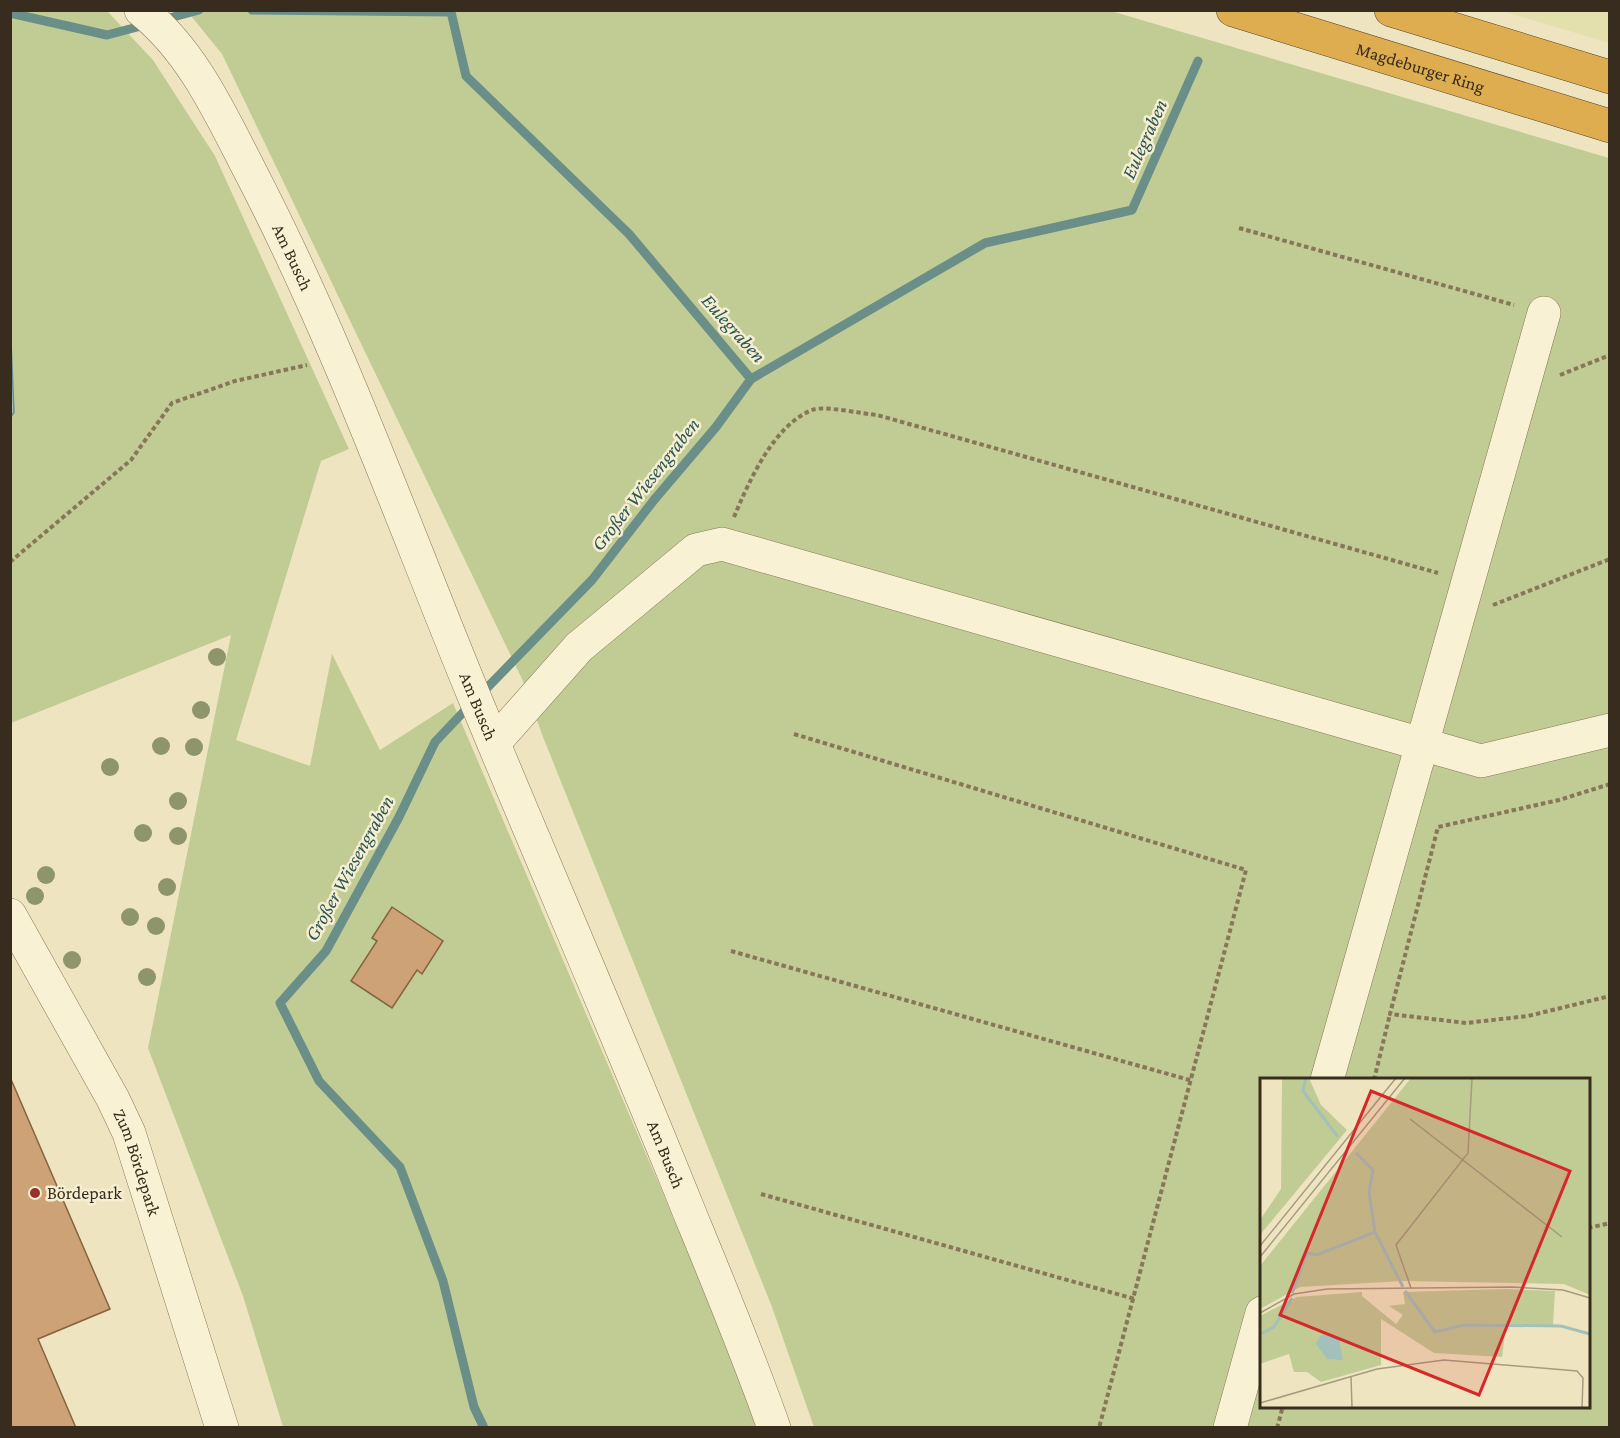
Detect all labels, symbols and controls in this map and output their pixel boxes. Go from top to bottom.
street label: Magdeburger Ring [1354,38,1487,97]
water label: Eulegraben [1117,96,1172,183]
street label: Am Busch [268,220,317,294]
water label: Eulegraben [697,289,770,367]
water label: Großer Wiesengraben [586,413,704,555]
street label: Am Busch [455,669,501,743]
water label: Großer Wiesengraben [300,792,399,945]
inset map [1260,1078,1590,1408]
street label: Zum Bördepark [109,1106,165,1219]
street label: Am Busch [643,1117,689,1192]
place label: Bördepark [47,1183,122,1203]
marker: Bördepark [28,1186,42,1200]

